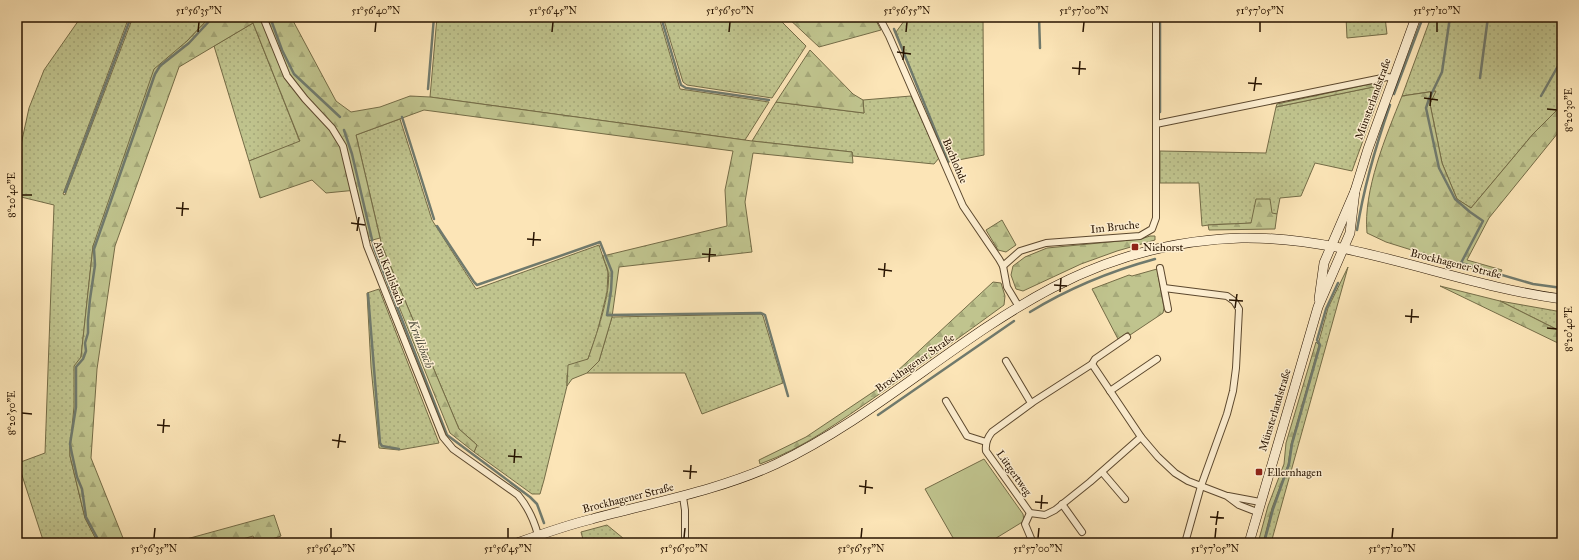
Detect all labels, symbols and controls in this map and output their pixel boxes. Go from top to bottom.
text: 51°56'35"N [176,5,223,17]
text: 51°56'40"N [351,5,401,17]
text: 51°56'45"N [529,5,577,17]
text: 51°56'50"N [706,5,755,17]
text: 51°56'55"N [884,5,931,17]
text: 51°57'00"N [1059,5,1109,17]
text: 51°57'05"N [1236,5,1285,17]
text: 51°57'10"N [1413,5,1461,17]
street label: Münsterlandstraße [1352,56,1394,141]
text: 8°20'30"E [1563,88,1575,132]
street label: Bachlohde [940,137,970,186]
text: 8°20'40"E [6,172,18,218]
street label: Im Bruche [1090,218,1140,236]
street label: Am Krullsbach [370,238,407,307]
place label: Niehorst [1143,241,1184,254]
marker: Niehorst [1130,242,1140,252]
street label: Brockhagener Straße [1409,246,1503,282]
text: 8°20'40"E [1563,306,1575,352]
water label: Krullsbach [405,317,437,370]
street label: Brockhagener Straße [873,331,957,395]
street label: Münsterlandstraße [1256,367,1294,453]
text: 8°20'50"E [6,391,18,435]
street label: Lütgertweg [994,448,1035,499]
place label: Ellernhagen [1267,466,1322,479]
marker: Ellernhagen [1254,467,1264,477]
street label: Brockhagener Straße [581,480,675,516]
text: 51°56'35"N [131,543,178,555]
text: 51°56'40"N [306,543,356,555]
text: 51°56'45"N [484,543,532,555]
text: 51°56'50"N [660,543,709,555]
text: 51°56'55"N [838,543,885,555]
text: 51°57'00"N [1013,543,1063,555]
text: 51°57'05"N [1191,543,1240,555]
text: 51°57'10"N [1368,543,1416,555]

